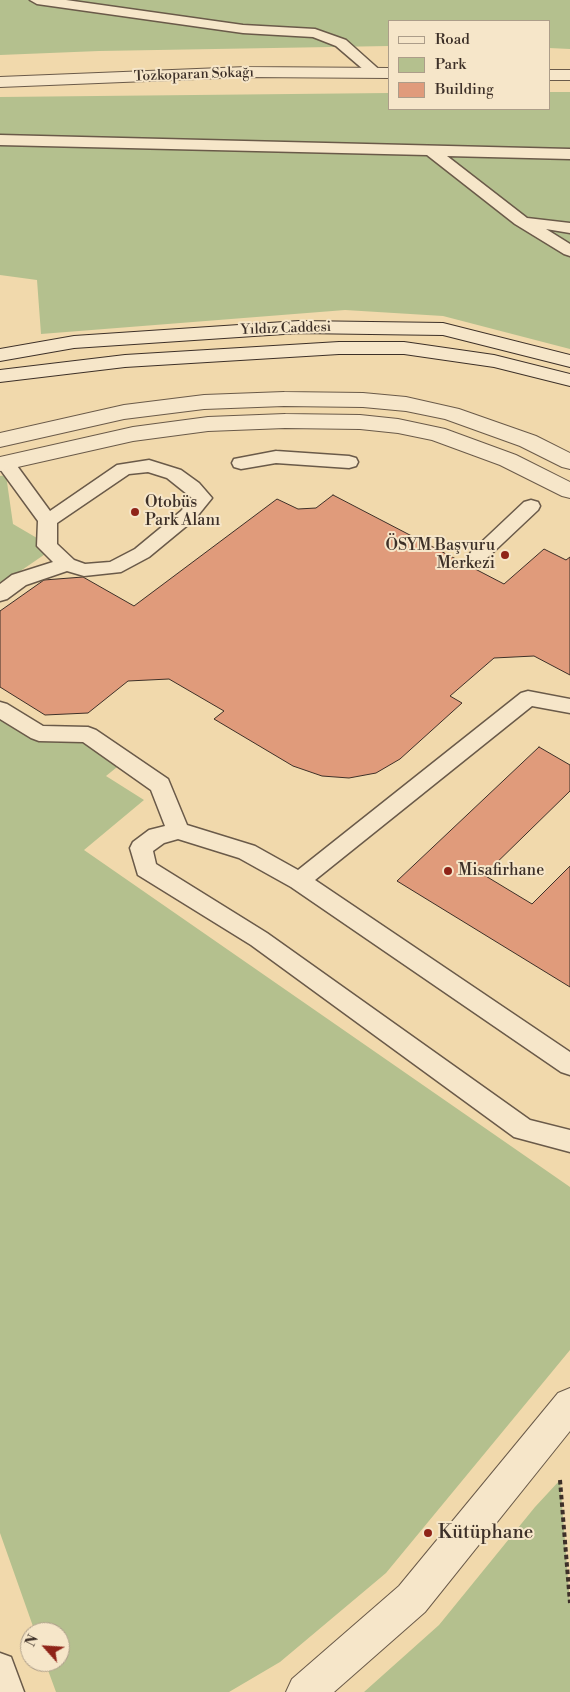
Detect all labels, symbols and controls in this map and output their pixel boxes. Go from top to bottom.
legend [388,20,550,110]
text: Road [435,30,470,49]
text: Park [435,55,466,74]
street label: Tozkoparan Sokağı [134,65,254,85]
text: Building [435,80,494,99]
street label: Yıldız Caddesi [240,319,332,339]
place label: Otobüs Park Alanı [145,493,220,531]
marker: Otobüs Park Alanı [129,506,141,518]
place label: ÖSYM Başvuru Merkezi [386,536,495,574]
marker: ÖSYM Başvuru Merkezi [499,549,511,561]
place label: Misafirhane [458,861,544,881]
marker: Misafirhane [442,865,454,877]
place label: Kütüphane [438,1522,533,1544]
marker: Kütüphane [422,1527,434,1539]
north arrow [20,1622,70,1672]
text: N [22,1632,43,1650]

